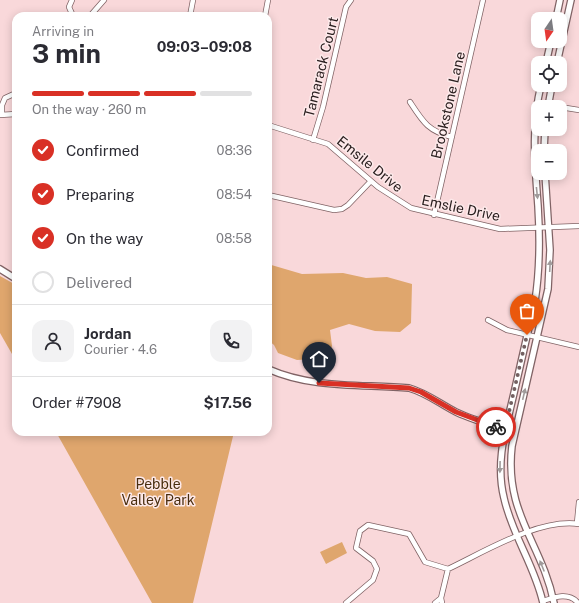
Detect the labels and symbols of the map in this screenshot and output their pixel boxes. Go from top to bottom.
north arrow [531,12,567,48]
street label: Tamarack Court [301,15,341,119]
street label: Brookstone Lane [428,50,468,160]
street label: Emsile Drive [334,133,406,195]
one-way arrow [533,187,540,199]
street label: Emslie Drive [420,192,502,224]
one-way arrow [546,260,553,272]
pin [510,294,544,335]
pin [302,342,336,383]
one-way arrow [522,388,528,400]
courier [476,407,516,447]
one-way arrow [497,461,503,474]
park label: Pebble Valley Park [121,476,195,508]
one-way arrow [539,559,545,571]

